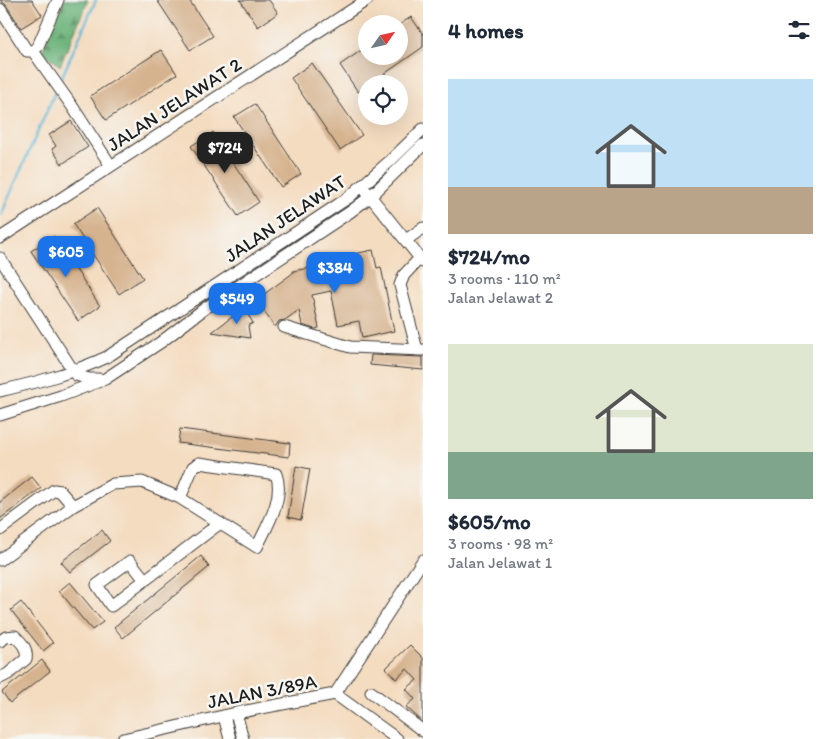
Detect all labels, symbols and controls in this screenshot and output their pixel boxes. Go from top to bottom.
north arrow [358,15,408,65]
map controls [358,15,408,125]
icon: filters [785,16,813,44]
text: 4 homes [448,18,524,43]
street label: JALAN JELAWAT 2 [103,53,245,156]
button: locate [358,75,408,125]
icon: home [586,111,676,201]
pin: $724 [195,132,255,174]
text: $724 [208,138,242,157]
street label: JALAN JELAWAT [221,169,350,267]
pin: $605 [36,236,96,278]
text: $605 [49,242,83,261]
text: $724/mo [448,244,530,269]
pin: $384 [305,252,365,294]
text: $384 [317,258,353,277]
text: 3 rooms · 110 m² [448,269,561,288]
pin: $549 [207,282,267,325]
text: Jalan Jelawat 2 [448,288,553,307]
text: $549 [220,289,254,308]
icon: home [586,376,676,466]
text: $605/mo [448,509,531,534]
text: 3 rooms · 98 m² [448,534,553,553]
text: Jalan Jelawat 1 [448,553,552,572]
street label: JALAN 3/89A [205,670,319,713]

